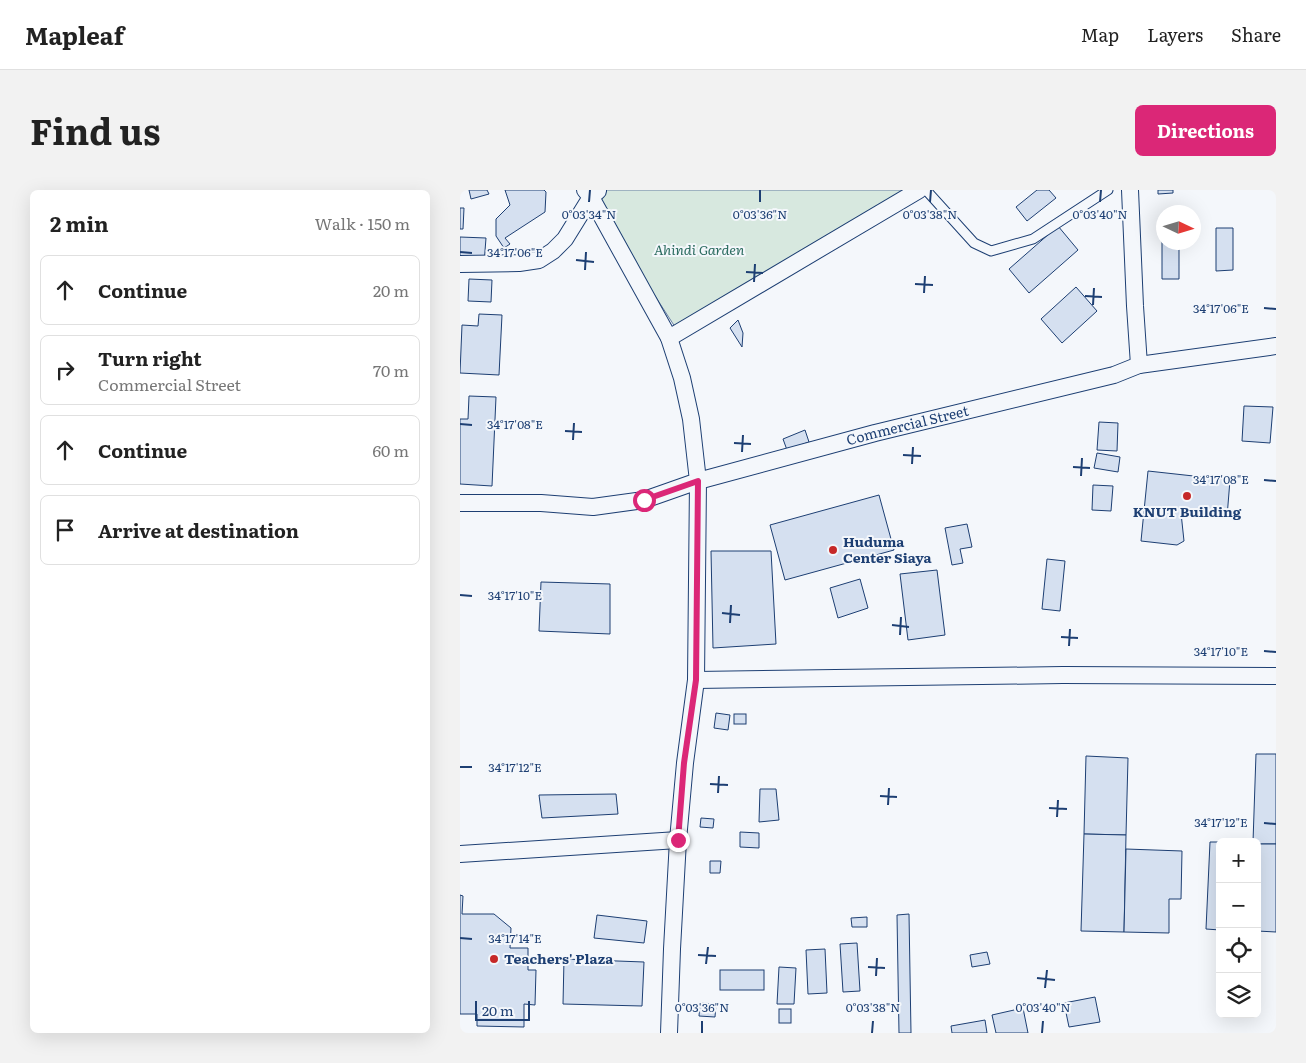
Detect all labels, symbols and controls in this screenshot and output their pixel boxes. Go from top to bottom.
text: Mapleaf [25,17,124,52]
text: Map [1081,21,1119,48]
text: Layers [1147,21,1203,48]
text: Share [1231,21,1281,48]
text: Find us [30,104,160,156]
button: Directions [1135,105,1276,156]
text: 0°03'34"N [562,205,616,223]
text: 0°03'36"N [733,205,787,223]
text: 0°03'38"N [903,205,957,223]
text: 0°03'40"N [1072,205,1128,223]
north arrow [1156,205,1201,250]
text: 2 min [50,207,109,238]
text: Walk · 150 m [315,211,410,235]
park label: Ahindi Garden [654,239,745,259]
text: 34°17'06"E [487,243,543,261]
icon: ahead [51,276,79,304]
text: Continue [98,276,187,304]
text: 20 m [373,278,409,302]
text: 34°17'06"E [1193,299,1249,317]
text: Turn right [98,344,202,372]
icon: right [51,356,79,384]
text: 70 m [373,358,409,382]
text: Commercial Street [98,372,241,396]
street label: Commercial Street [844,400,971,449]
text: 34°17'08"E [487,415,543,433]
icon: ahead [51,436,79,464]
text: Continue [98,436,187,464]
text: 60 m [372,438,409,462]
text: 34°17'08"E [1193,470,1249,488]
route start [633,489,656,512]
marker: KNUT Building [1181,490,1193,502]
place label: KNUT Building [1133,501,1242,521]
icon: arrive [51,516,79,544]
text: Arrive at destination [98,516,299,544]
place label: Huduma Center Siaya [843,531,933,567]
marker: Huduma Center Siaya [827,544,839,556]
text: 34°17'10"E [488,586,542,604]
text: 34°17'10"E [1194,642,1248,660]
text: 34°17'12"E [488,758,542,776]
text: 34°17'12"E [1194,813,1248,831]
route end [667,829,690,852]
map controls [1216,838,1261,1018]
button: + [1216,838,1261,883]
button: − [1216,883,1261,928]
button: locate [1216,928,1261,973]
text: 34°17'14"E [488,929,542,947]
place label: Teachers' Plaza [504,948,614,968]
marker: Teachers' Plaza [488,953,500,965]
button: layers [1216,973,1261,1018]
scale bar [475,998,530,1021]
text: 0°03'36"N [675,998,729,1016]
text: 0°03'38"N [846,998,900,1016]
text: 0°03'40"N [1015,998,1071,1016]
text: 20 m [482,1000,514,1020]

